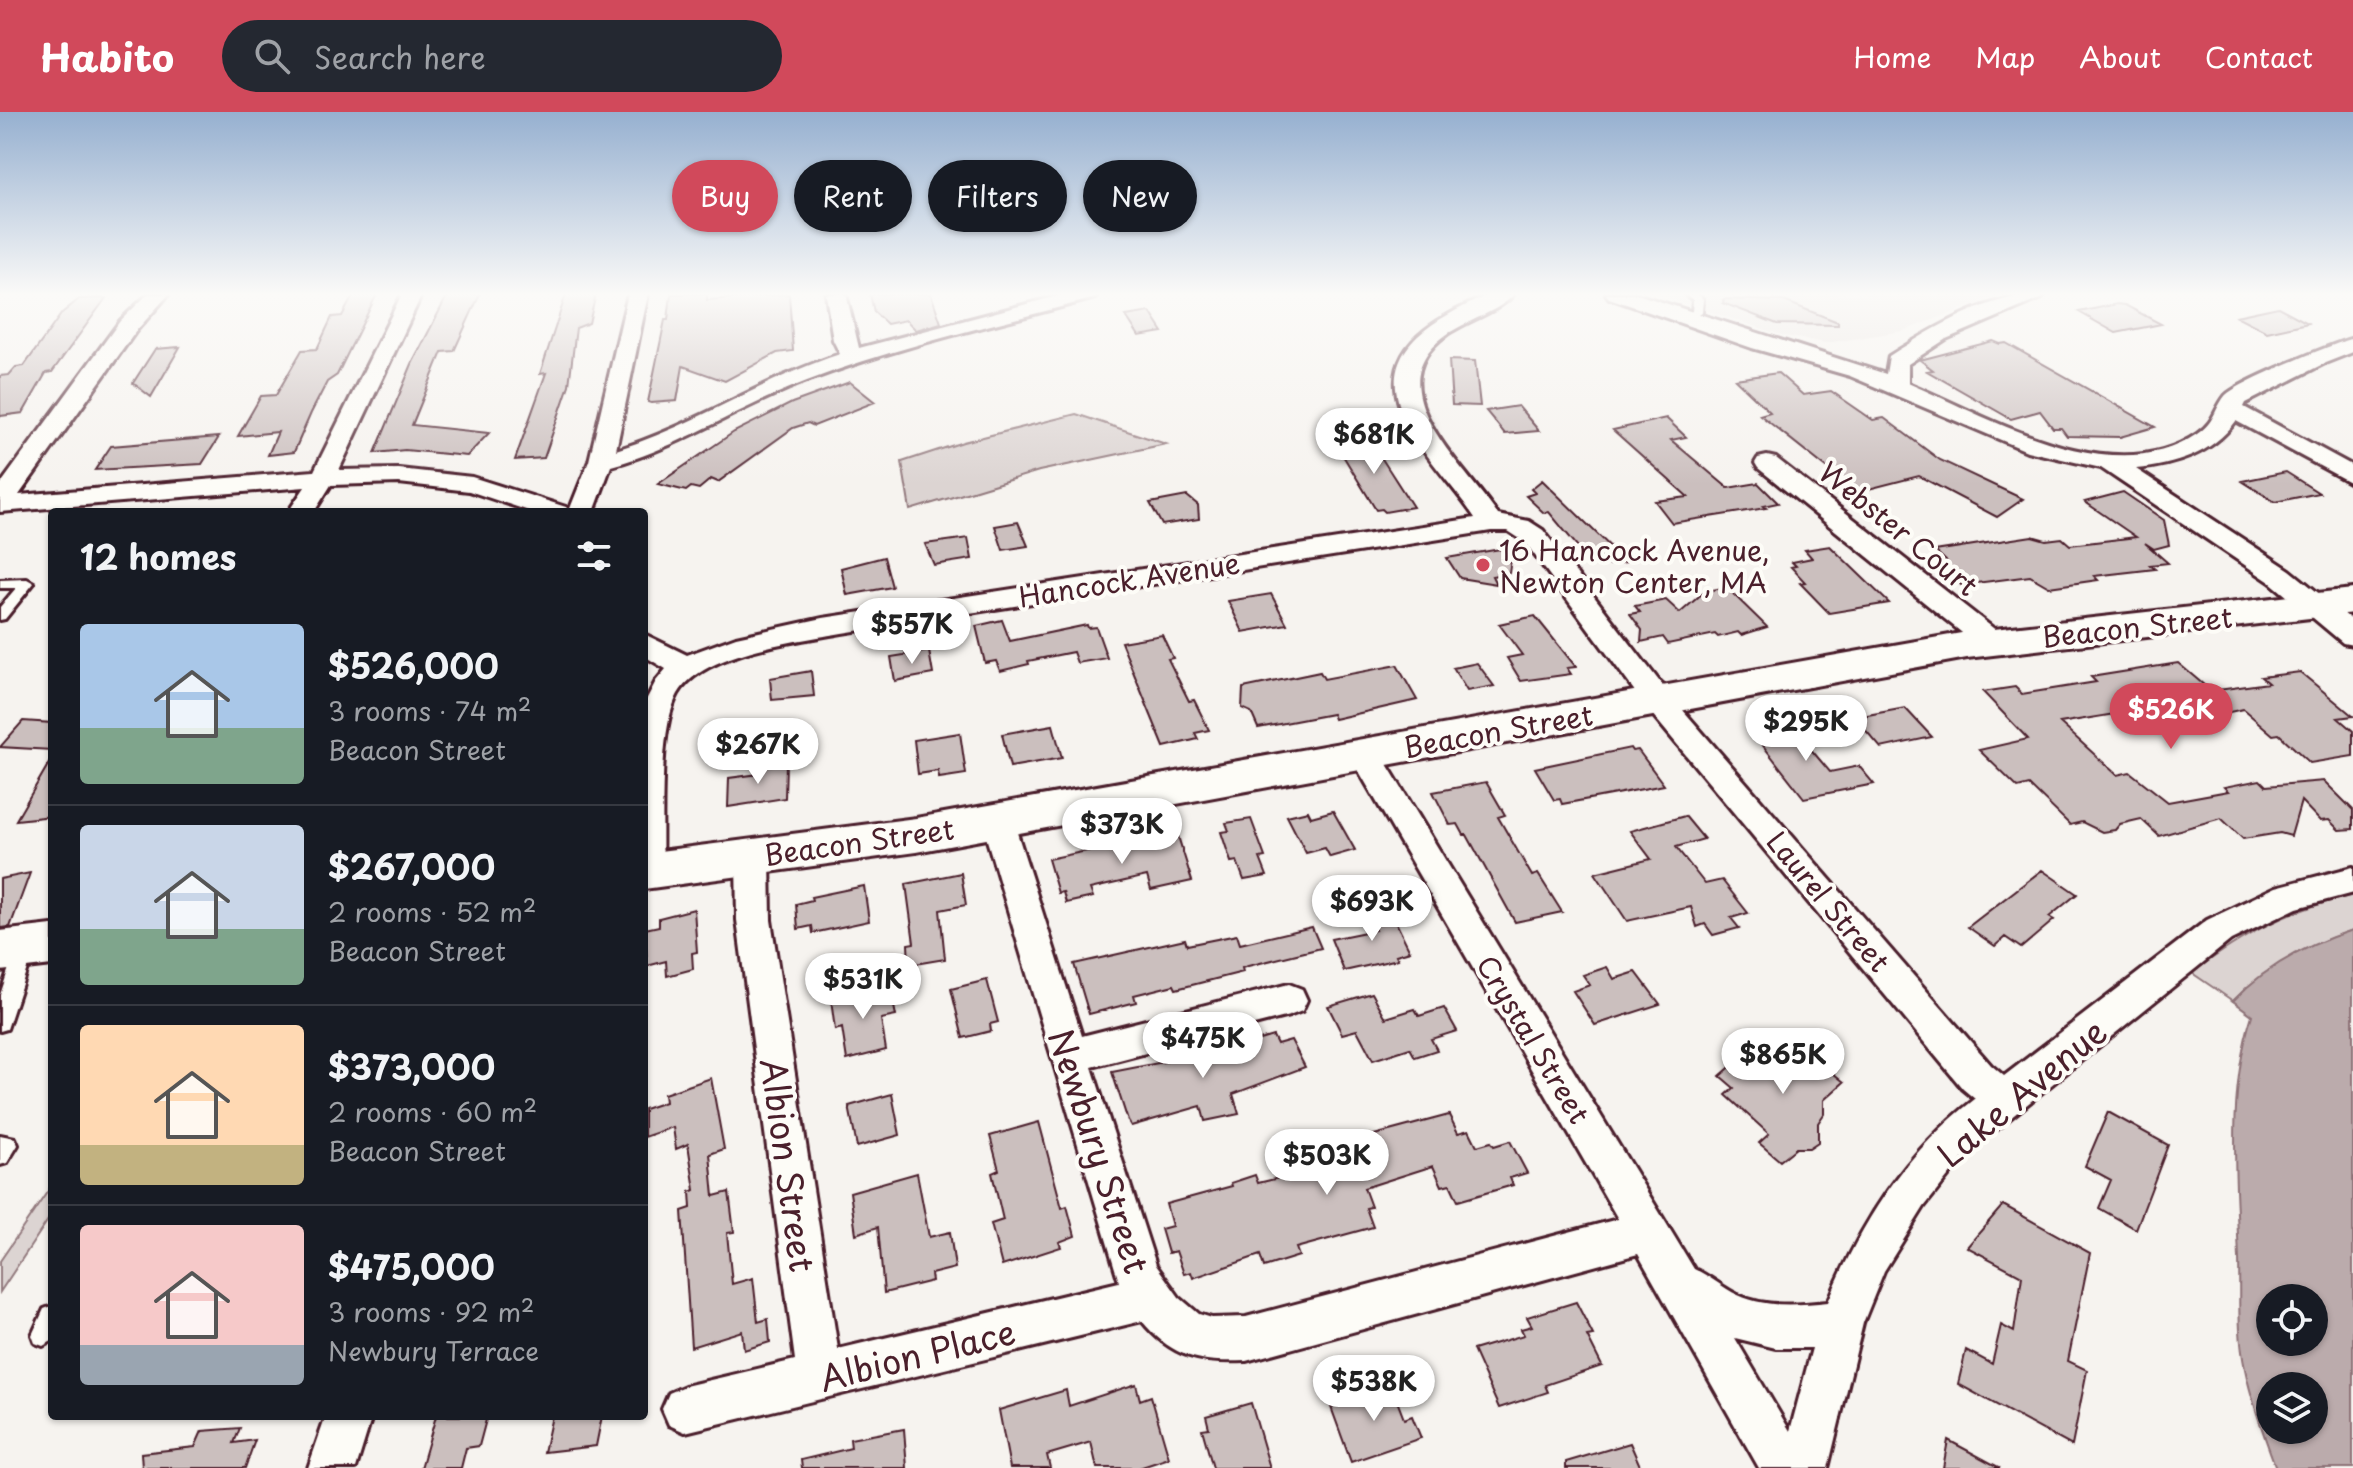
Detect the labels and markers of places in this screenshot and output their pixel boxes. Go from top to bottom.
pin: $681K [1318,408,1430,476]
place label: 16 Hancock Avenue, Newton Center, MA [1499,528,1770,603]
marker: 16 Hancock Avenue, Newton Center, MA [1474,556,1492,574]
pin: $557K [856,598,968,666]
pin: $526K [2115,683,2227,751]
pin: $295K [1750,695,1862,763]
pin: $267K [702,718,814,786]
pin: $373K [1066,798,1178,866]
pin: $693K [1316,875,1428,943]
pin: $531K [807,953,919,1021]
pin: $475K [1147,1012,1259,1080]
pin: $865K [1727,1028,1839,1096]
pin: $503K [1271,1129,1383,1197]
pin: $538K [1318,1355,1430,1423]

